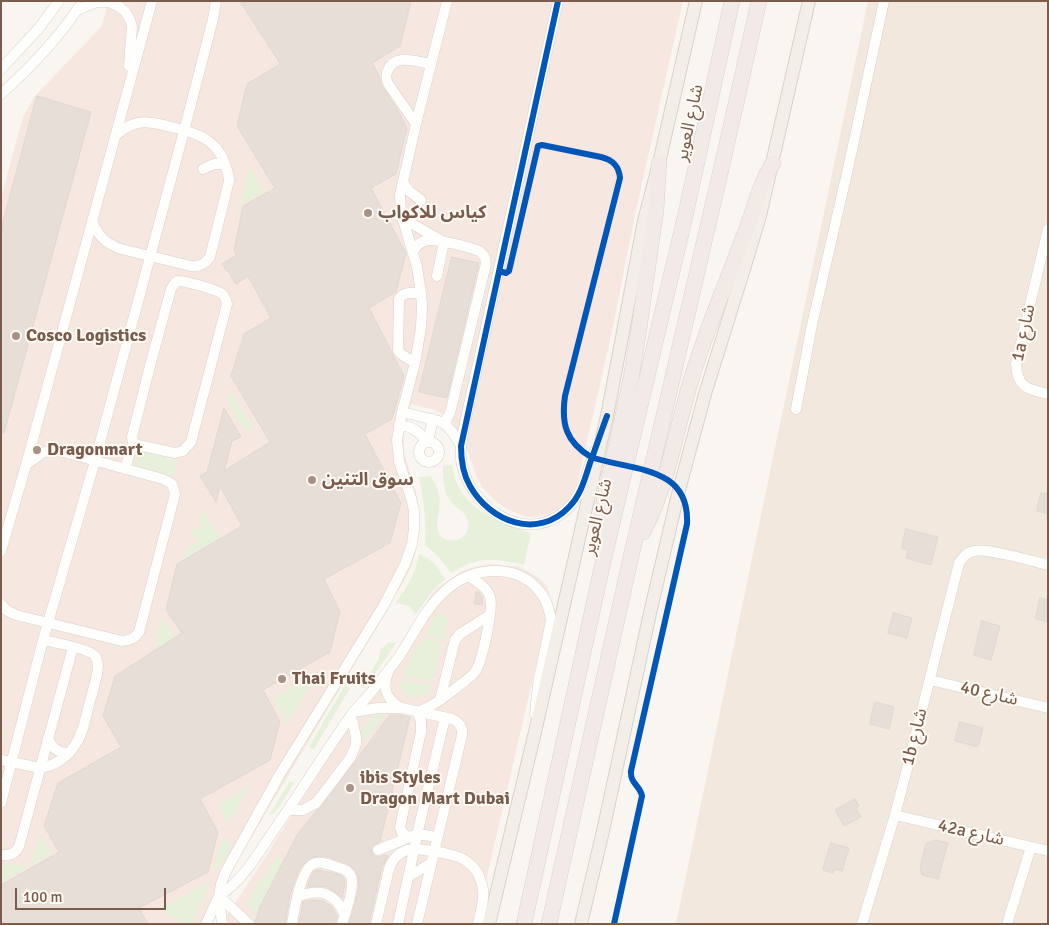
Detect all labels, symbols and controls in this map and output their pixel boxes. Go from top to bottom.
street label: شارع العوير [671,82,709,164]
place label: كياس للاكواب [378,202,486,224]
marker: كياس للاكواب [362,207,374,219]
street label: 1a شارع [1007,302,1041,364]
place label: Cosco Logistics [26,325,146,347]
marker: Cosco Logistics [10,330,22,342]
place label: Dragonmart [47,439,142,461]
marker: Dragonmart [31,444,43,456]
place label: سوق التنين [322,469,414,491]
marker: سوق التنين [306,474,318,486]
street label: شارع العوير [579,476,617,558]
place label: Thai Fruits [292,668,376,690]
marker: Thai Fruits [276,673,288,685]
street label: شارع 40 [958,677,1020,711]
street label: 1b شارع [897,706,933,768]
place label: ibis Styles Dragon Mart Dubai [360,767,510,810]
marker: ibis Styles Dragon Mart Dubai [344,782,356,794]
street label: 42a شارع [936,815,1006,851]
scale bar [18,878,169,910]
text: 100 m [23,888,63,906]

